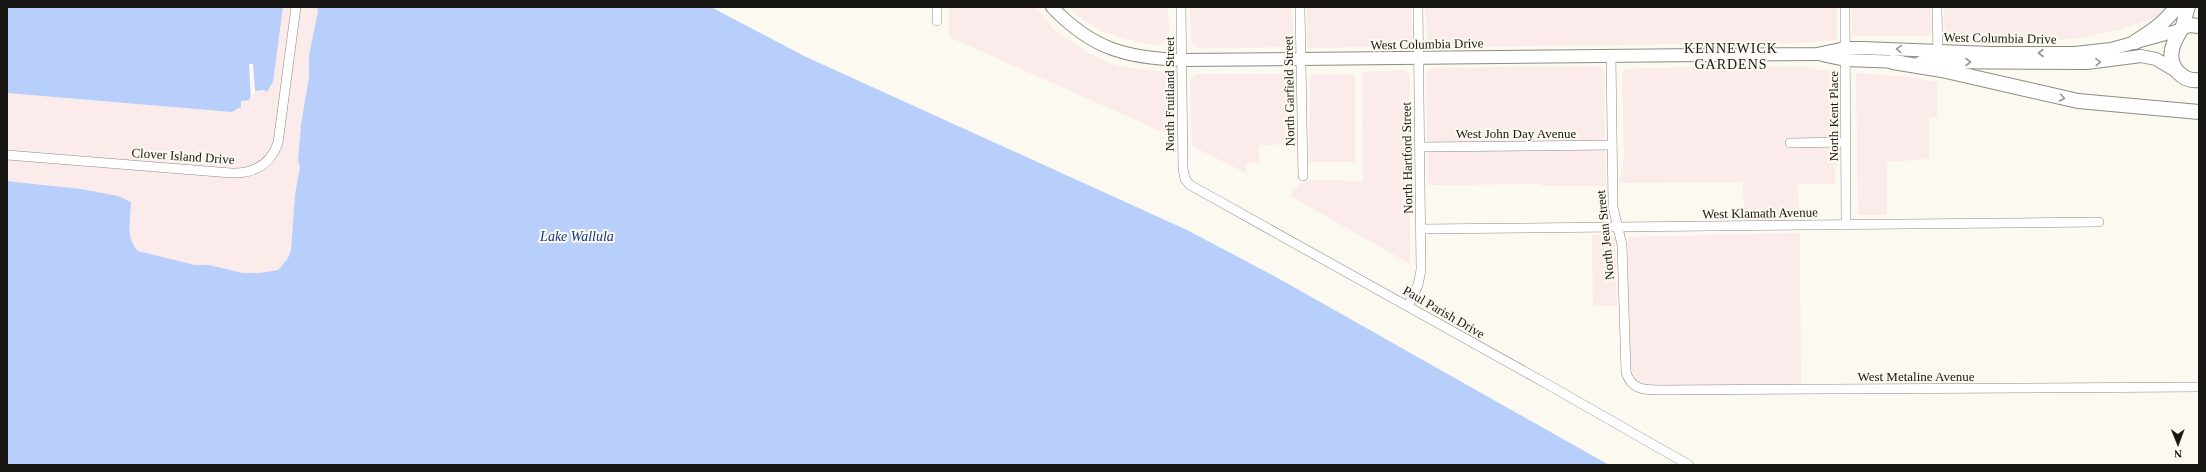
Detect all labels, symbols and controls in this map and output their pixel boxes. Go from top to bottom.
street label: West Columbia Drive [1943,30,2057,46]
street label: North Garfield Street [1281,35,1297,146]
street label: North Fruitland Street [1162,36,1177,151]
street label: West Columbia Drive [1370,36,1484,52]
district label: KENNEWICK GARDENS [1684,41,1778,72]
one-way arrow [1896,45,1902,54]
one-way arrow [2038,49,2044,57]
one-way arrow [1965,58,1971,67]
one-way arrow [2095,58,2101,66]
street label: North Kent Place [1826,71,1841,161]
one-way arrow [2059,94,2065,102]
street label: North Hartford Street [1399,102,1415,214]
street label: West John Day Avenue [1456,126,1576,141]
street label: Clover Island Drive [131,145,235,167]
street label: North Jean Street [1593,189,1617,281]
street label: West Klamath Avenue [1702,204,1818,222]
water label: Lake Wallula [539,229,614,244]
street label: Paul Parish Drive [1401,283,1488,342]
street label: West Metaline Avenue [1857,369,1975,384]
north arrow [2158,424,2198,464]
text: N [2174,448,2182,460]

